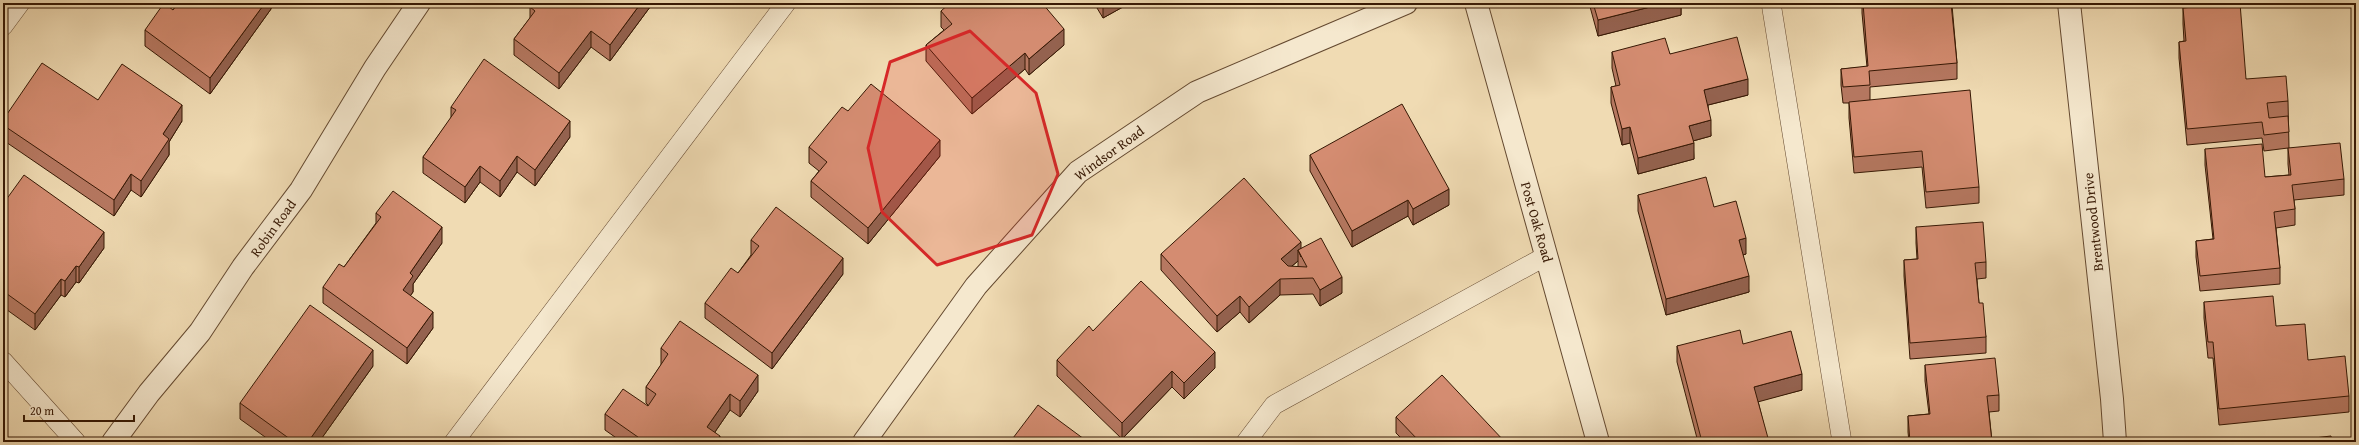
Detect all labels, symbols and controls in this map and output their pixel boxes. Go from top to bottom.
street label: Windsor Road [1070,120,1148,185]
street label: Brentwood Drive [2078,171,2108,272]
street label: Post Oak Road [1516,179,1558,265]
street label: Robin Road [245,195,301,261]
scale bar [24,397,134,423]
text: 20 m [30,402,54,419]

